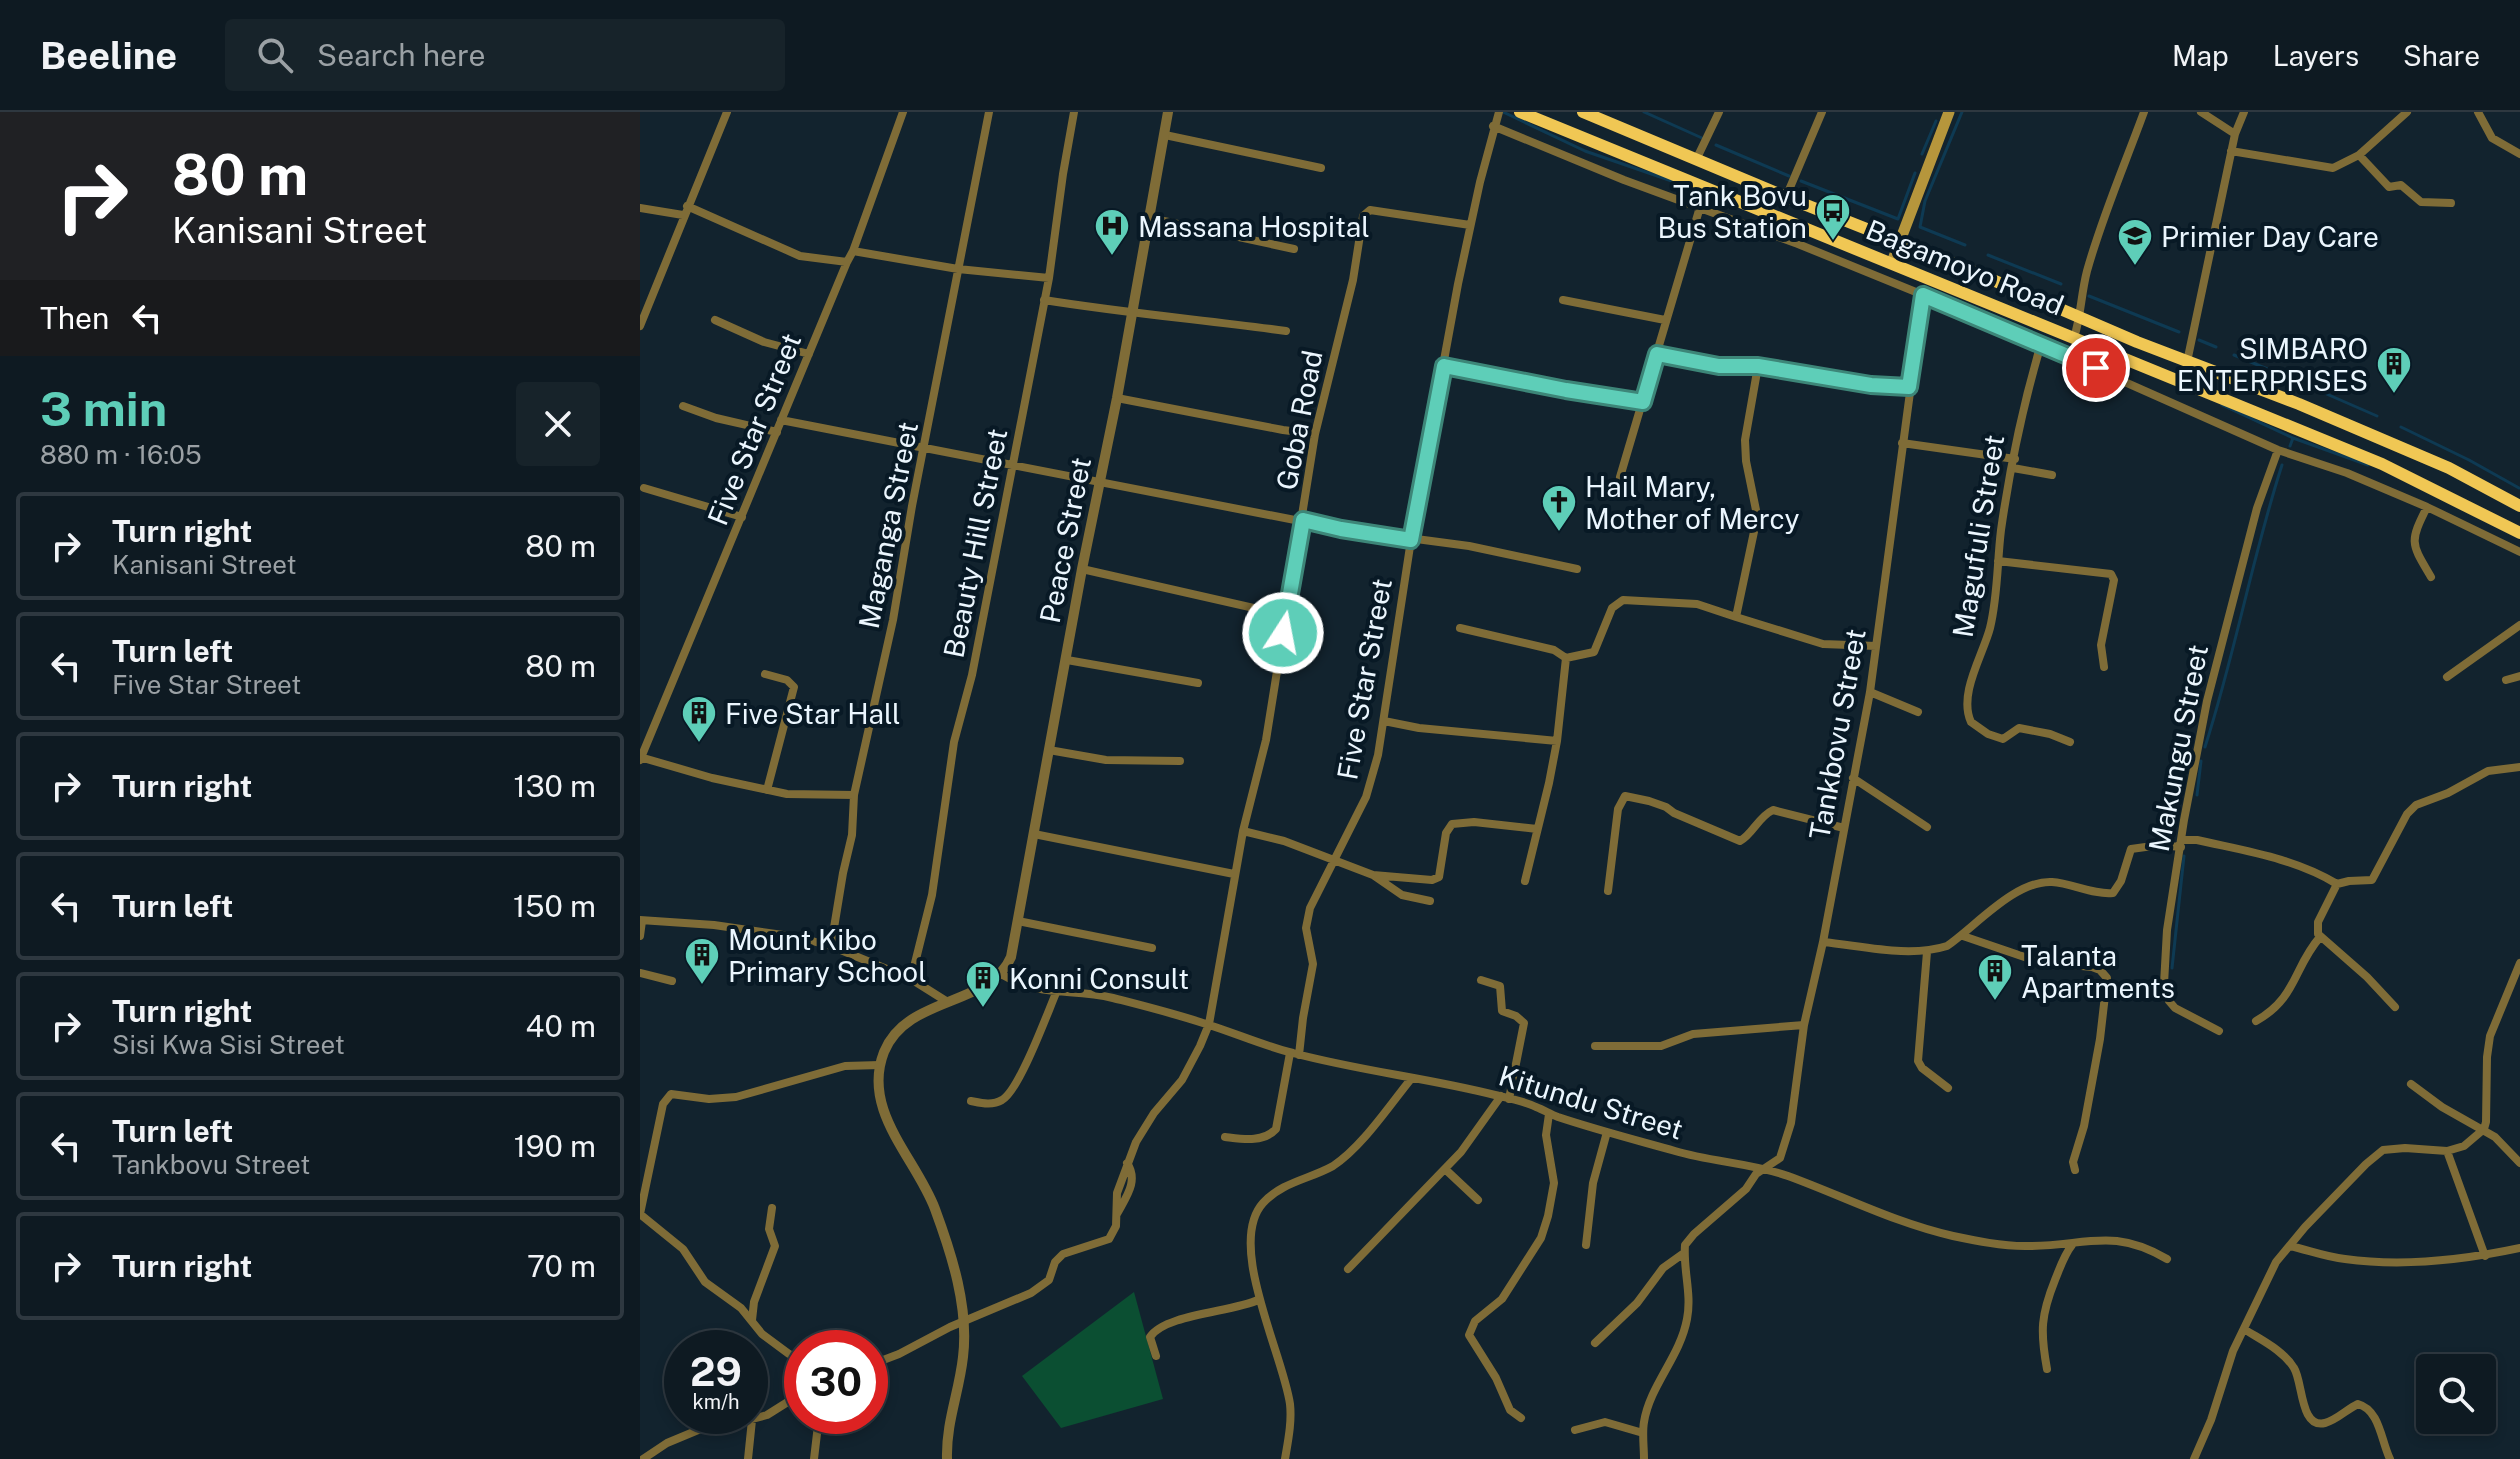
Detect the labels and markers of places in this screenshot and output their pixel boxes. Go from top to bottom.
place label: Tank Bovu Bus Station [1657,179,1807,244]
bus stop icon: Tank Bovu Bus Station [1814,192,1852,242]
hospital icon: Massana Hospital [1093,207,1131,257]
place label: Massana Hospital [1138,210,1370,243]
school or university icon: Primier Day Care [2116,217,2154,267]
place label: Primier Day Care [2161,220,2379,253]
place label: SIMBARO ENTERPRISES [2177,332,2368,397]
pin [2062,334,2130,402]
building icon: SIMBARO ENTERPRISES [2375,345,2413,395]
place label: Hail Mary, Mother of Mercy [1585,470,1799,535]
church icon: Hail Mary, Mother of Mercy [1540,483,1578,533]
building icon: Five Star Hall [680,694,718,744]
place label: Five Star Hall [725,697,901,730]
place label: Mount Kibo Primary School [728,923,927,988]
building icon: Mount Kibo Primary School [683,936,721,986]
place label: Talanta Apartments [2021,939,2175,1004]
building icon: Talanta Apartments [1976,952,2014,1002]
building icon: Konni Consult [964,959,1002,1009]
place label: Konni Consult [1009,962,1189,995]

